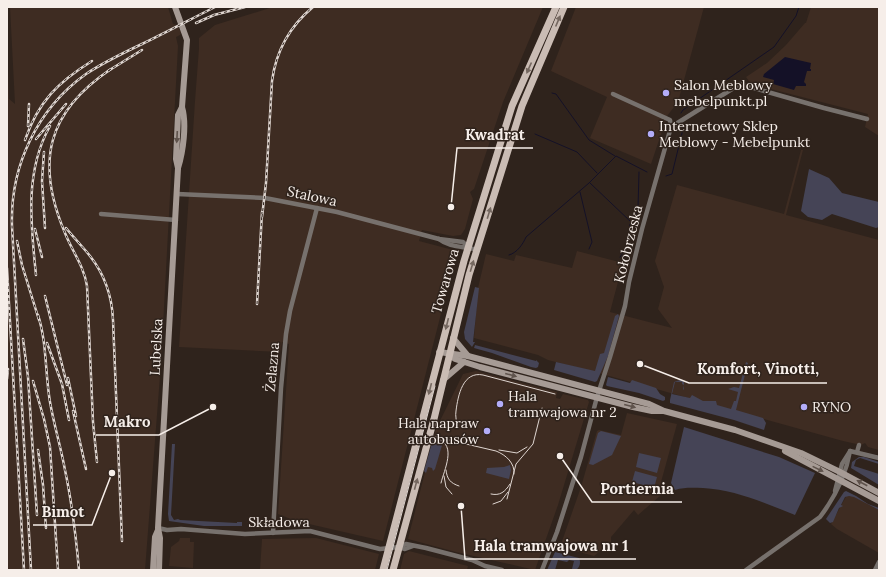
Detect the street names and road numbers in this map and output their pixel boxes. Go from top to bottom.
street label: Stalowa [285,182,339,210]
street label: Kołobrzeska [610,203,646,285]
street label: Towarowa [427,246,463,316]
street label: Lubelska [146,318,166,376]
street label: Żelazna [261,341,283,393]
street label: Składowa [248,513,310,531]

